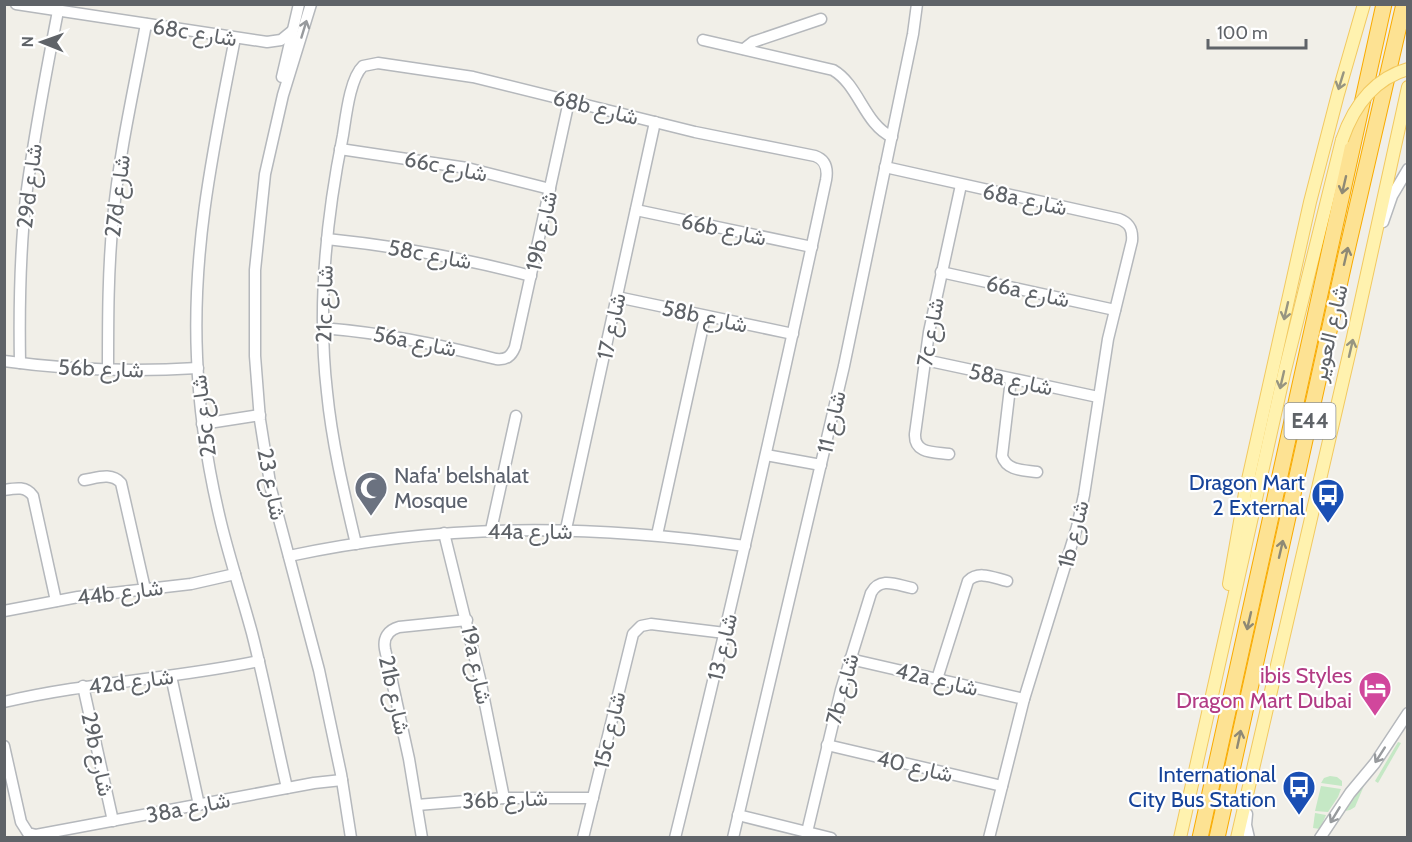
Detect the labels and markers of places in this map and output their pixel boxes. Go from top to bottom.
place label: Nafa' belshalat Mosque [394,462,529,514]
place label: Dragon Mart 2 External [1189,469,1306,521]
mosque icon: Nafa' belshalat Mosque [353,470,389,517]
bus stop icon: Dragon Mart 2 External [1310,477,1346,524]
place label: ibis Styles Dragon Mart Dubai [1176,662,1352,714]
hotel icon: ibis Styles Dragon Mart Dubai [1357,670,1393,717]
place label: International City Bus Station [1128,761,1277,813]
bus stop icon: International City Bus Station [1281,769,1317,816]

